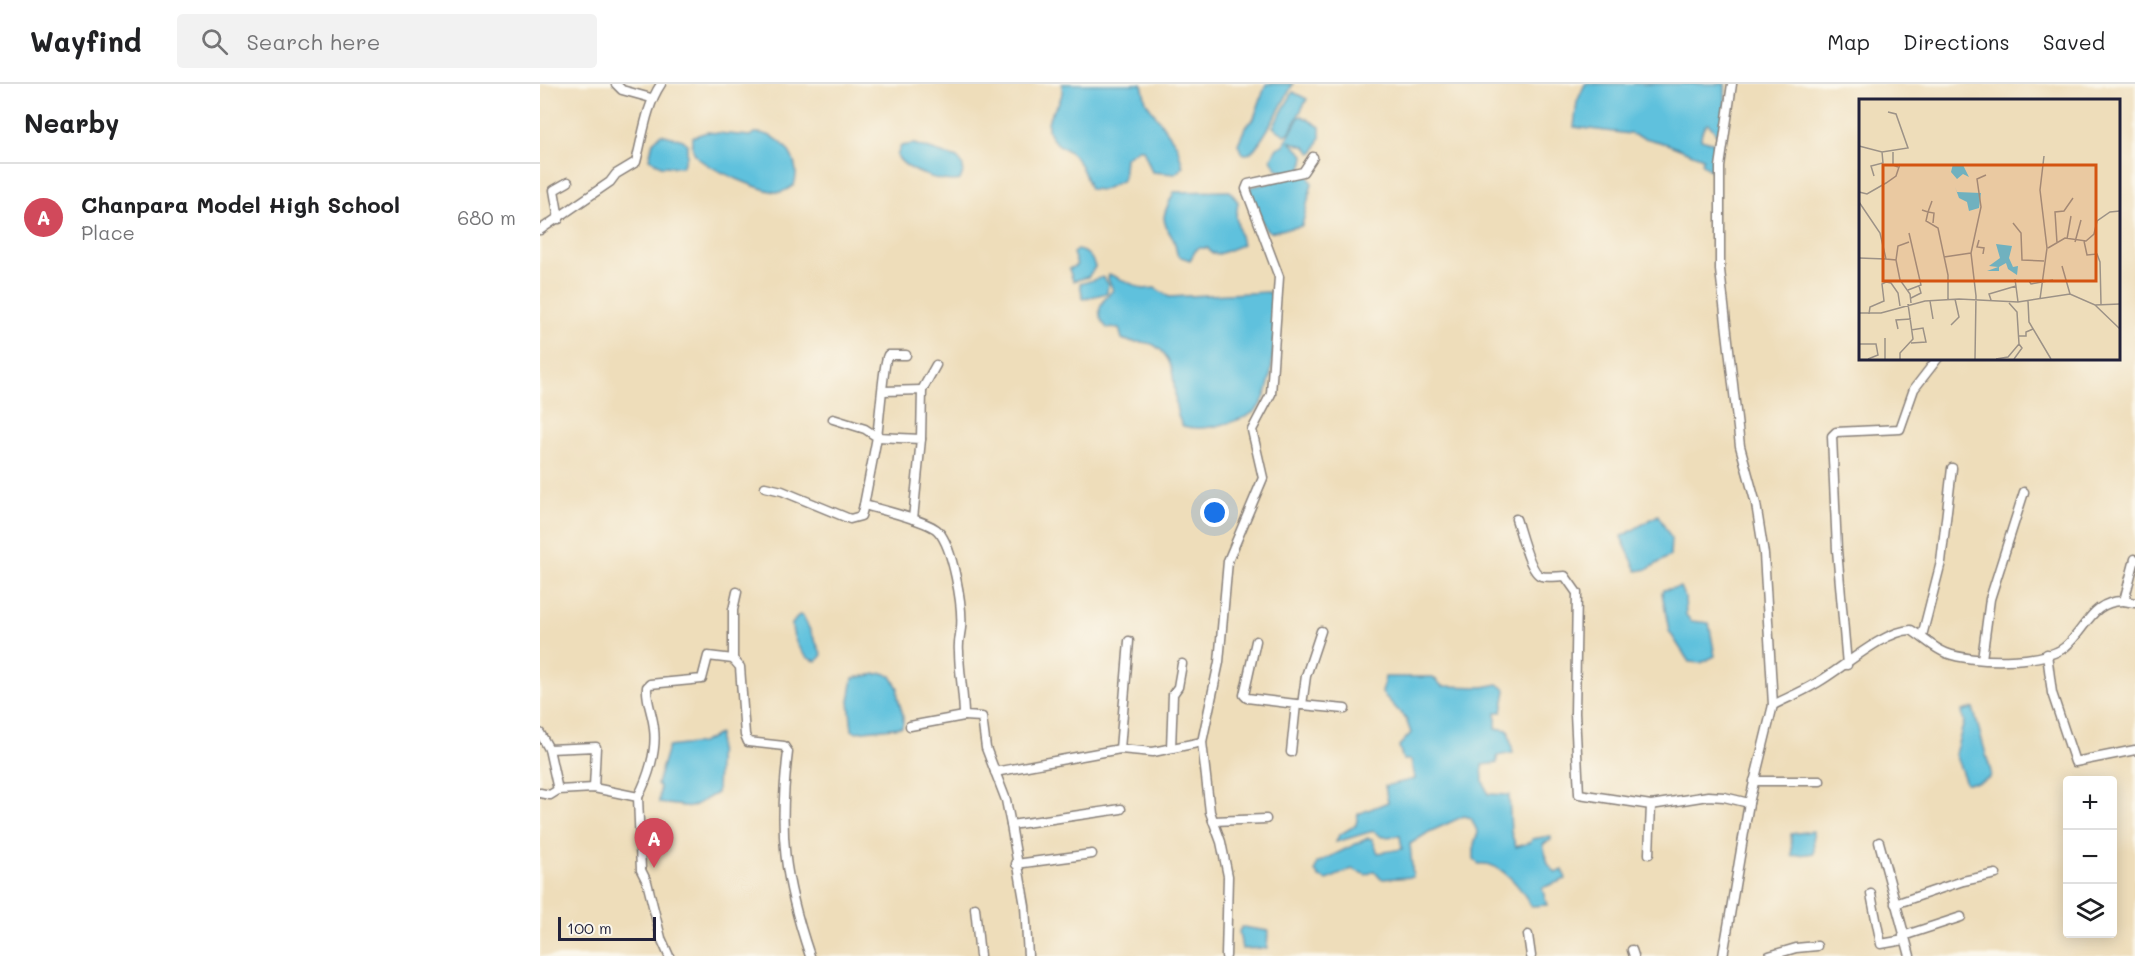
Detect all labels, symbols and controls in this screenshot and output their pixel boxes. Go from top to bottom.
search box [177,14,597,68]
text: Wayfind [30,23,141,59]
icon: search [198,25,231,58]
text: Search here [246,27,380,56]
text: Map [1827,28,1870,55]
text: Directions [1903,28,2010,55]
text: Saved [2043,28,2105,55]
inset map [1859,99,2120,360]
text: Nearby [24,106,119,140]
text: Chanpara Model High School [81,190,400,219]
text: A [37,204,50,230]
text: 680 m [457,204,516,230]
text: Place [81,219,135,245]
your location [1200,498,1229,527]
map controls [2063,776,2117,938]
button: + [2063,776,2117,830]
pin: A [634,818,674,868]
button: − [2063,830,2117,884]
button: layers [2063,884,2117,938]
scale bar [558,914,656,942]
text: 100 m [567,917,612,938]

